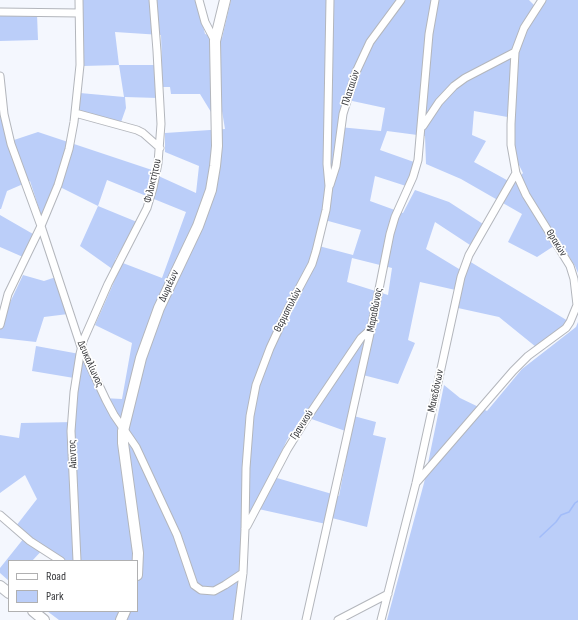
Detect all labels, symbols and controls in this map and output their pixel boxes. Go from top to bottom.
street label: Πλαταιών [339,69,363,107]
street label: Φιλοκτήτου [141,158,165,204]
street label: Θρακών [543,227,569,259]
street label: Δωριέων [156,268,182,304]
street label: Θερμοπυλών [271,286,305,334]
street label: Μαραθώνος [364,287,386,333]
street label: Δευκαλίωνος [74,339,106,389]
street label: Μακεδόνων [425,368,447,414]
street label: Γρανικού [288,408,316,442]
street label: Aiαντος [66,439,80,469]
legend [8,560,138,612]
text: Road [46,569,66,584]
text: Park [46,589,64,604]

